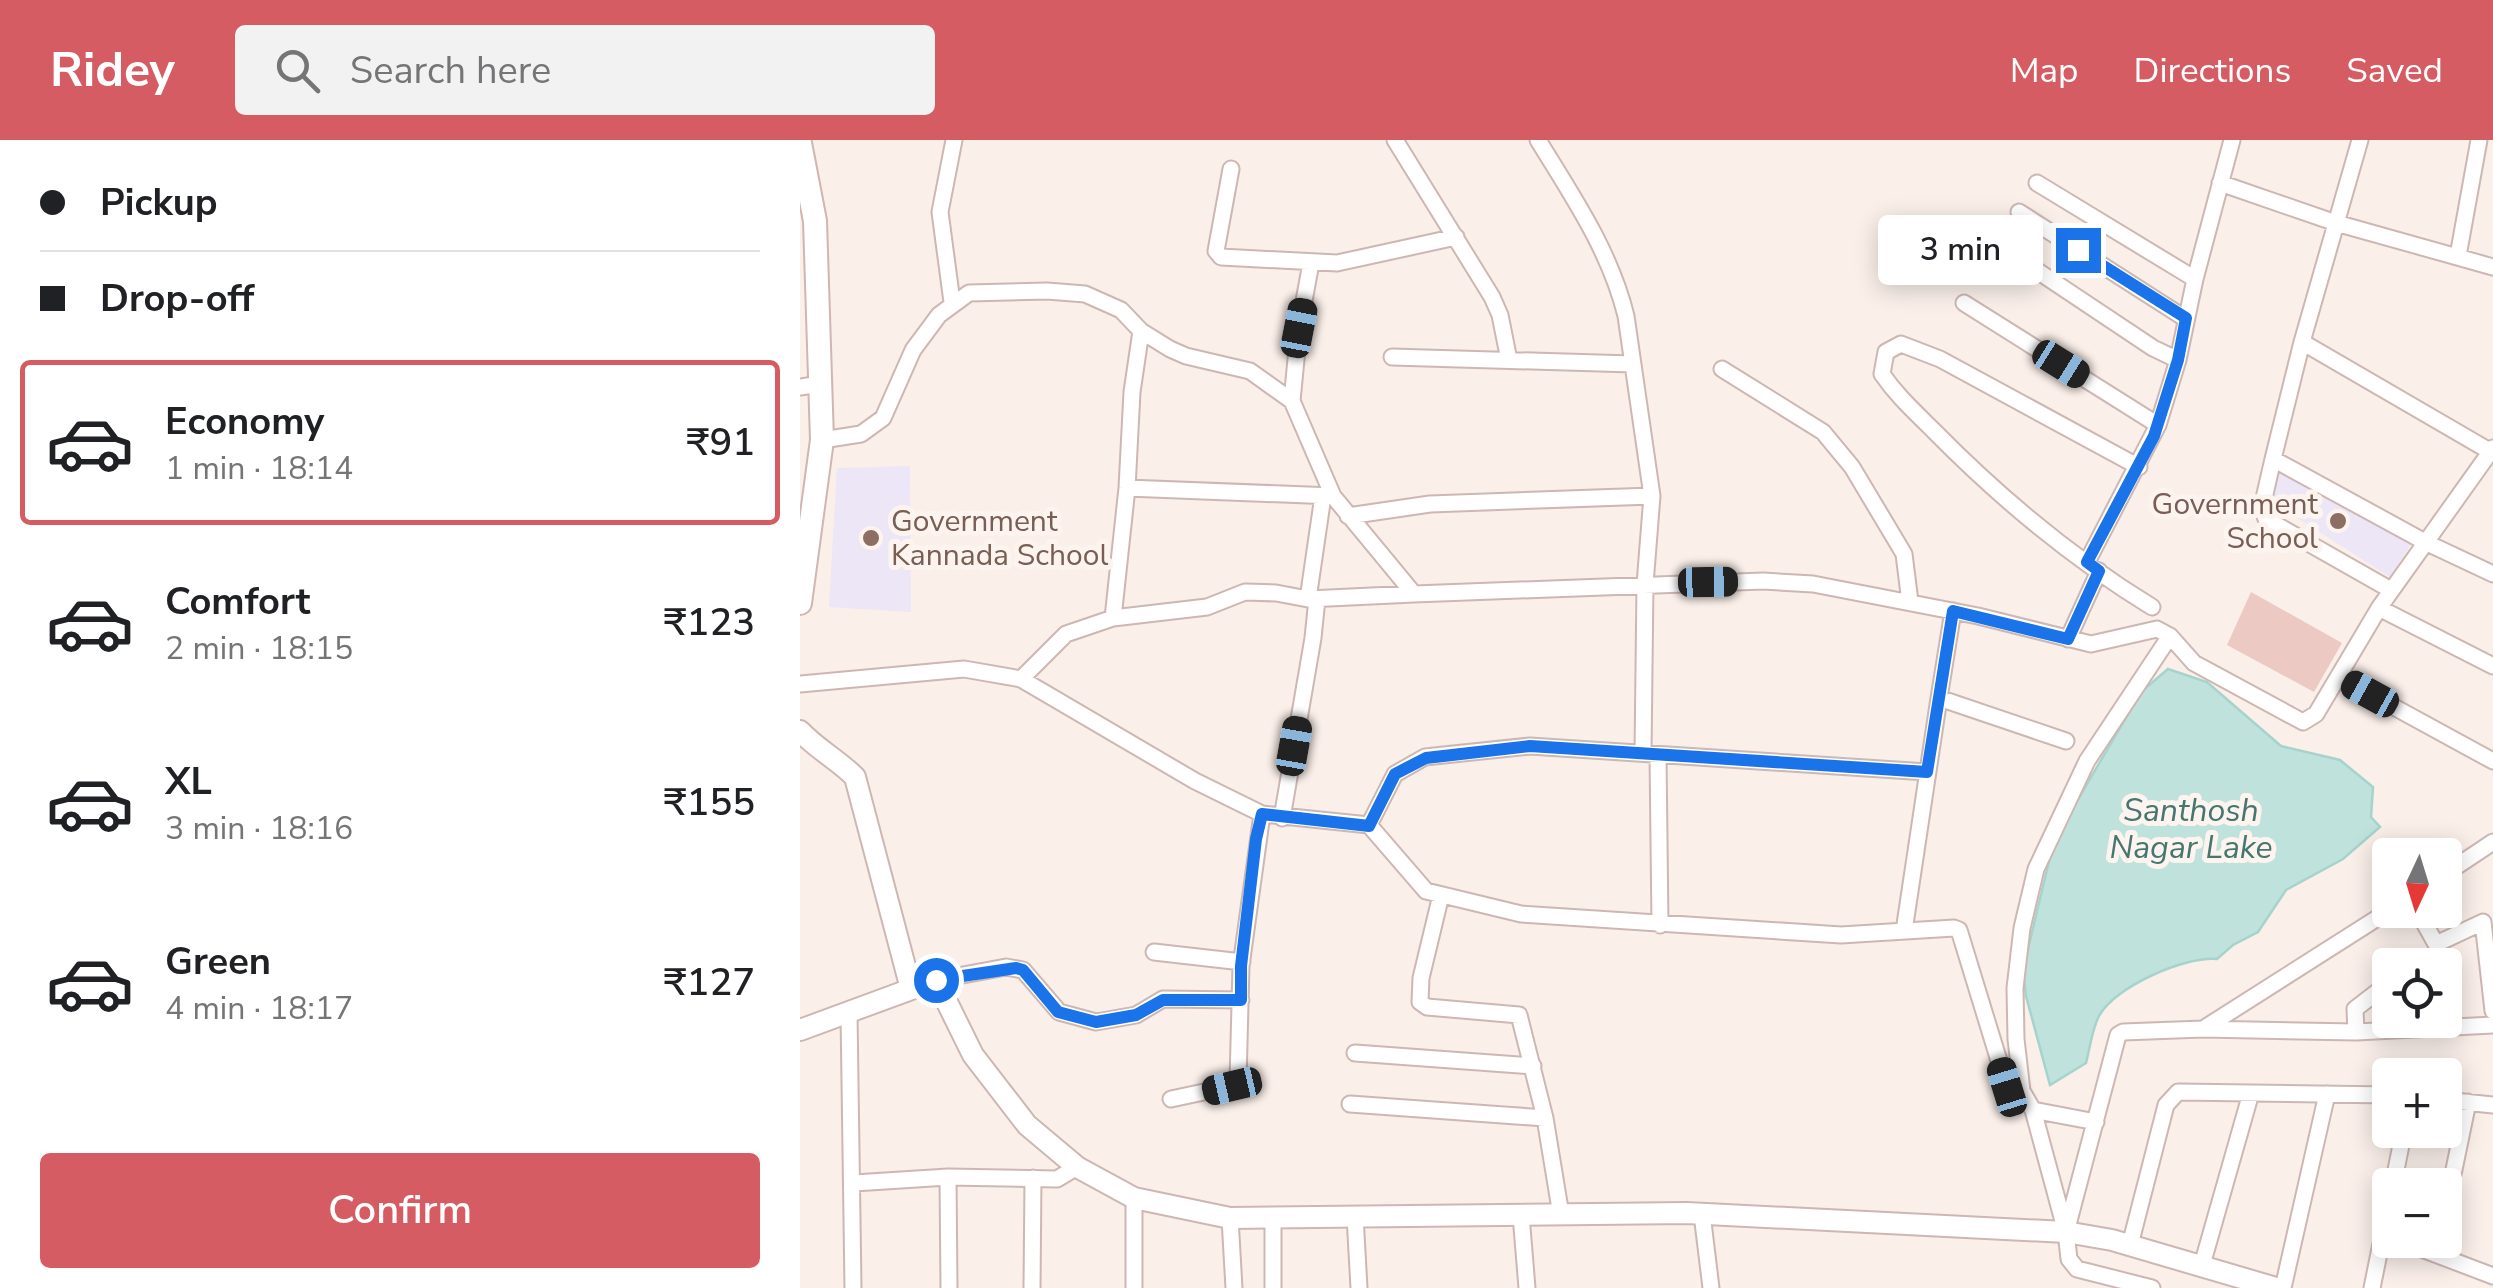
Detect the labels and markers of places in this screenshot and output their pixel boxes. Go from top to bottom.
place label: Government School [2152,484,2318,559]
place label: Government Kannada School [891,501,1108,576]
marker: Government School [2327,510,2349,532]
marker: Government Kannada School [860,527,882,549]

